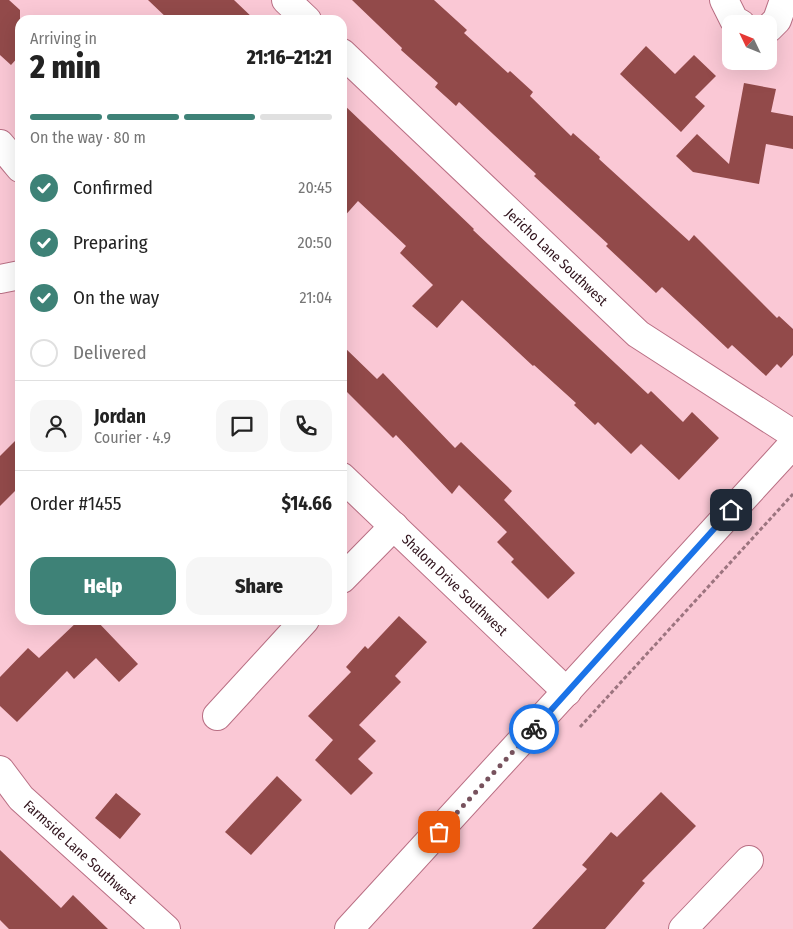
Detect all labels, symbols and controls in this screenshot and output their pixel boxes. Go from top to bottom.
north arrow [722,15,778,70]
map controls [722,15,777,70]
text: Arriving in [30,29,97,48]
text: 21:16–21:21 [247,46,332,69]
text: 2 min [30,48,101,86]
text: On the way · 80 m [30,128,146,147]
icon: check [30,174,58,202]
text: Confirmed [73,176,153,199]
text: 20:45 [298,178,332,197]
street label: Jericho Lane Southwest [502,204,611,309]
icon: check [30,229,58,257]
text: Preparing [73,231,148,254]
text: 20:50 [297,233,332,252]
icon: check [30,284,58,312]
text: On the way [73,286,159,309]
text: 21:04 [300,288,332,307]
text: Delivered [73,341,147,364]
button: person [30,400,82,452]
button: chat [216,400,268,452]
button: phone [280,400,332,452]
text: Jordan [94,405,146,428]
text: Courier · 4.9 [94,428,171,447]
pin [710,489,752,531]
text: Order #1455 [30,492,121,515]
text: $14.66 [281,492,332,515]
icon: home [717,496,745,524]
street label: Shalom Drive Southwest [399,530,511,639]
button: Help [30,557,176,615]
button: Share [186,557,332,615]
courier [509,704,559,754]
icon: bike [520,715,548,743]
street label: Farmside Lane Southwest [21,796,141,907]
pin [418,811,460,853]
icon: bag [425,818,453,846]

